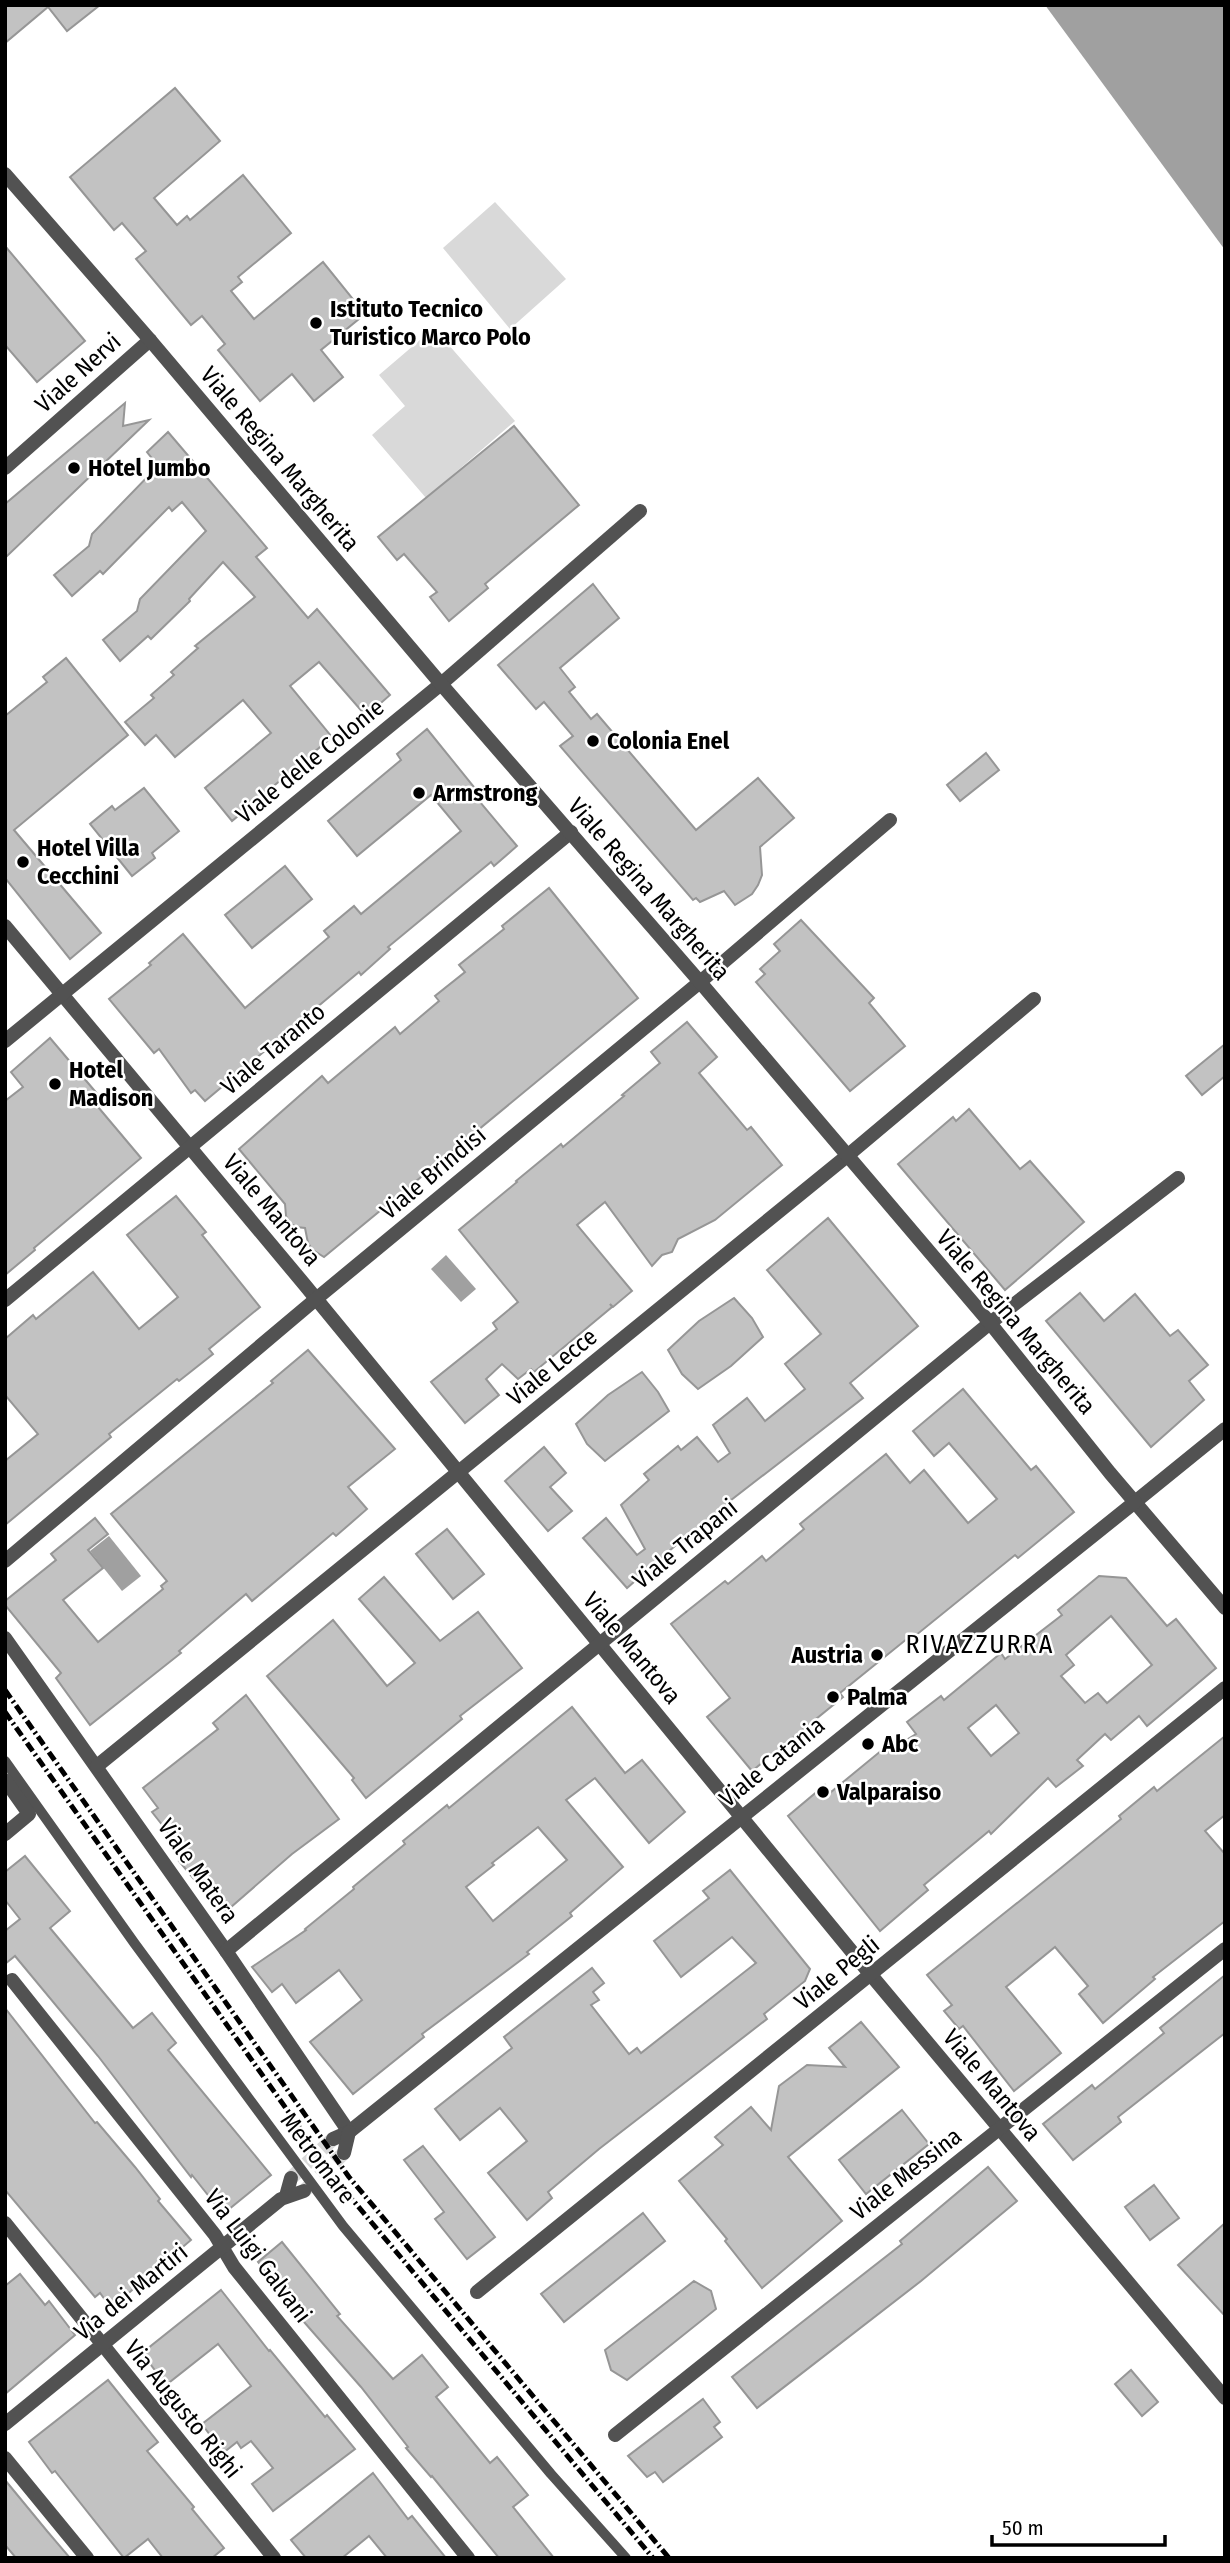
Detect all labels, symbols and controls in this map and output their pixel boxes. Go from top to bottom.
place label: Istituto Tecnico Turistico Marco Polo [330,295,531,351]
marker: Istituto Tecnico Turistico Marco Polo [308,315,324,331]
street label: Viale Nervi [30,327,126,419]
street label: Viale Regina Margherita [195,361,365,557]
place label: Hotel Jumbo [88,454,211,482]
marker: Hotel Jumbo [66,460,82,476]
street label: Viale delle Colonie [230,693,390,829]
place label: Colonia Enel [607,727,730,755]
marker: Colonia Enel [585,733,601,749]
place label: Armstrong [432,779,538,807]
marker: Armstrong [411,785,427,801]
street label: Viale Regina Margherita [562,792,736,986]
place label: Hotel Villa Cecchini [37,834,140,890]
marker: Hotel Villa Cecchini [15,854,31,870]
street label: Viale Taranto [215,997,331,1101]
place label: Hotel Madison [69,1056,153,1112]
marker: Hotel Madison [47,1076,63,1092]
street label: Viale Brindisi [375,1121,491,1225]
street label: Viale Mantova [217,1148,327,1272]
street label: Viale Regina Margherita [931,1224,1101,1420]
street label: Viale Lecce [502,1322,602,1412]
street label: Viale Trapani [627,1493,743,1595]
street label: Viale Mantova [577,1586,687,1710]
district label: RIVAZZURRA [906,1629,1054,1660]
place label: Austria [791,1641,863,1669]
marker: Austria [869,1647,885,1663]
place label: Palma [847,1683,907,1711]
marker: Palma [825,1689,841,1705]
street label: Viale Catania [714,1711,830,1813]
place label: Abc [881,1730,919,1758]
marker: Abc [860,1736,876,1752]
place label: Valparaiso [836,1778,941,1806]
marker: Valparaiso [815,1784,831,1800]
street label: Viale Matera [152,1813,244,1929]
street label: Viale Pegli [789,1930,885,2016]
street label: Viale Mantova [937,2023,1047,2147]
street label: Metromare [275,2107,361,2209]
street label: Viale Messina [845,2122,967,2226]
street label: Via Luigi Galvani [199,2184,317,2328]
street label: Via dei Martiri [69,2238,193,2346]
street label: Via Augusto Righi [119,2334,247,2484]
scale bar [992,2504,1165,2548]
text: 50 m [1002,2515,1044,2541]

